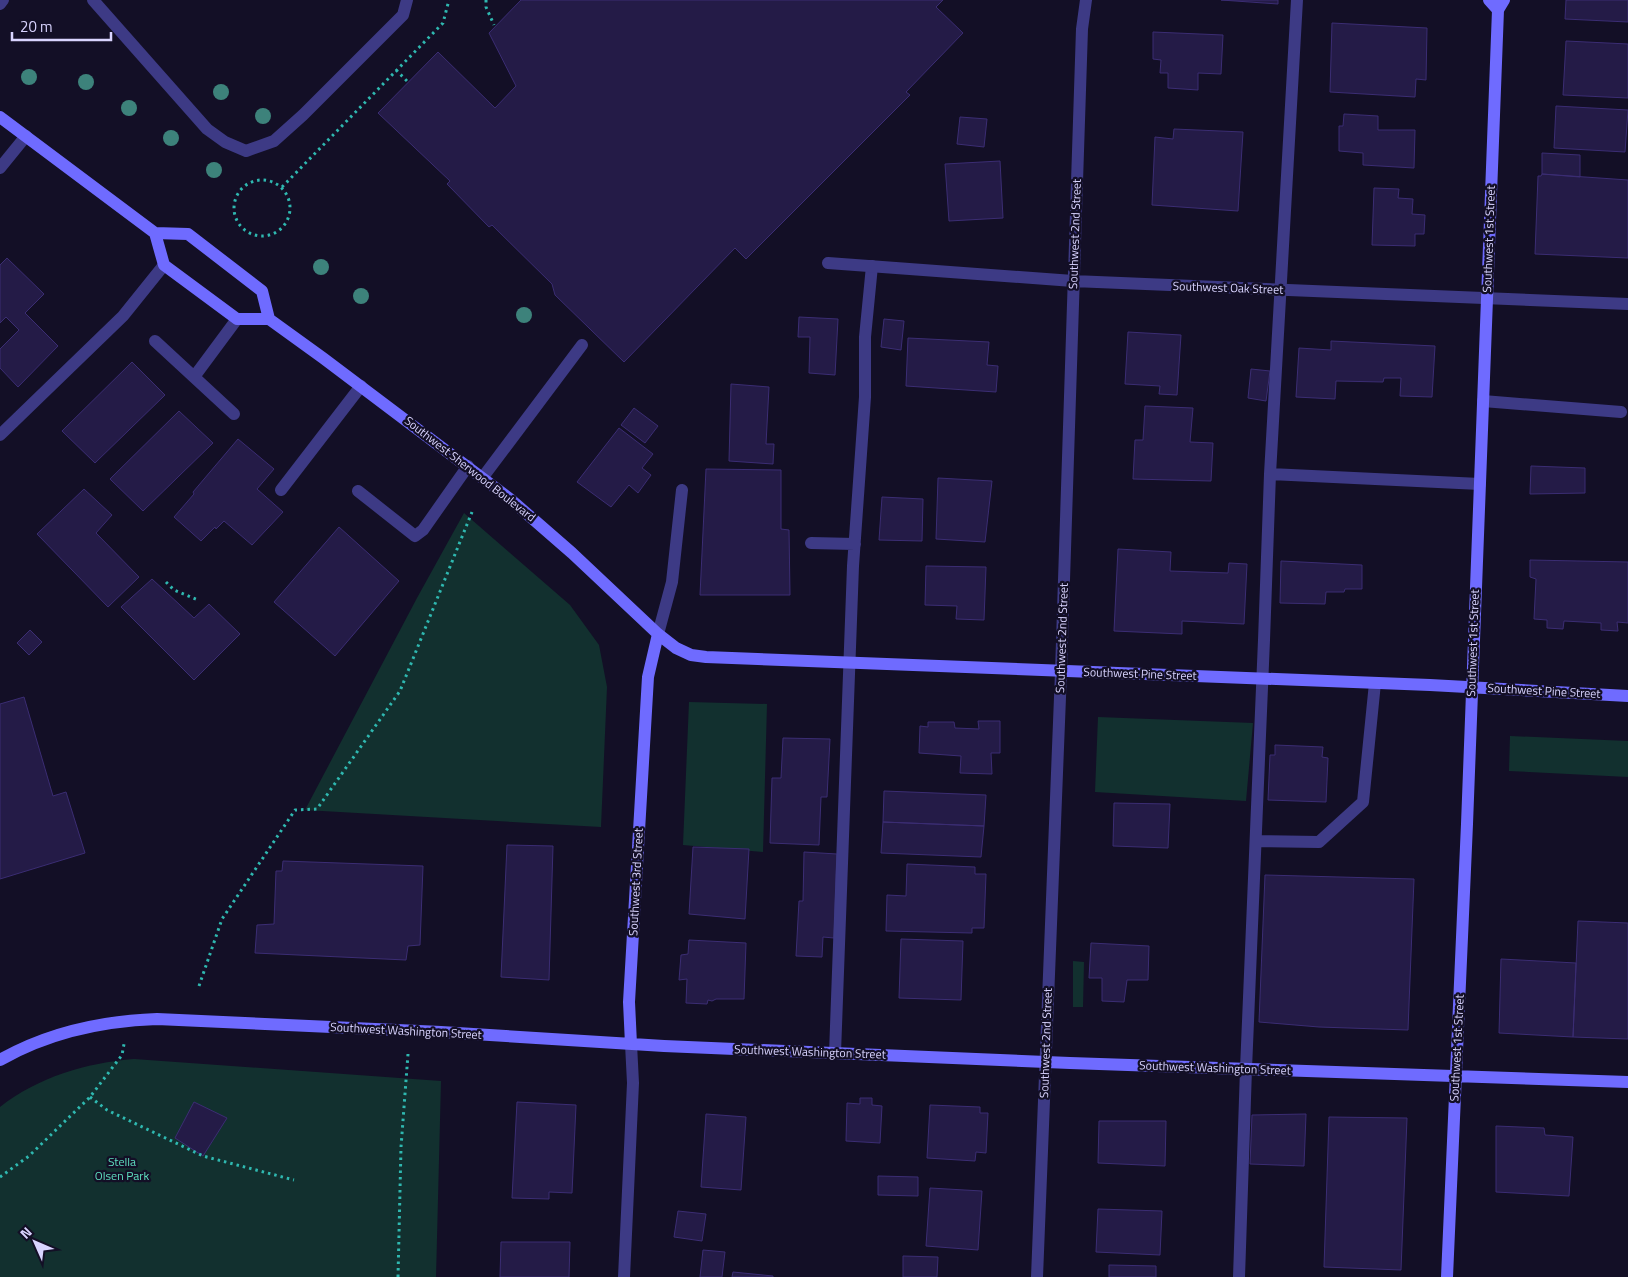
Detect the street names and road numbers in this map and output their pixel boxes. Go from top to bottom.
street label: Southwest 2nd Street [1063,178,1086,290]
street label: Southwest 1st Street [1477,184,1500,293]
street label: Southwest Oak Street [1172,276,1284,299]
street label: Southwest Sherwood Boulevard [401,411,540,526]
street label: Southwest 2nd Street [1050,582,1073,694]
street label: Southwest 1st Street [1461,588,1484,697]
street label: Southwest Pine Street [1083,662,1198,685]
street label: Southwest Pine Street [1487,678,1602,703]
street label: Southwest 3rd Street [623,827,648,936]
street label: Southwest 2nd Street [1034,987,1057,1099]
street label: Southwest 1st Street [1444,993,1469,1102]
street label: Southwest Washington Street [330,1017,483,1044]
street label: Southwest Washington Street [734,1039,887,1064]
street label: Southwest Washington Street [1139,1055,1292,1080]

